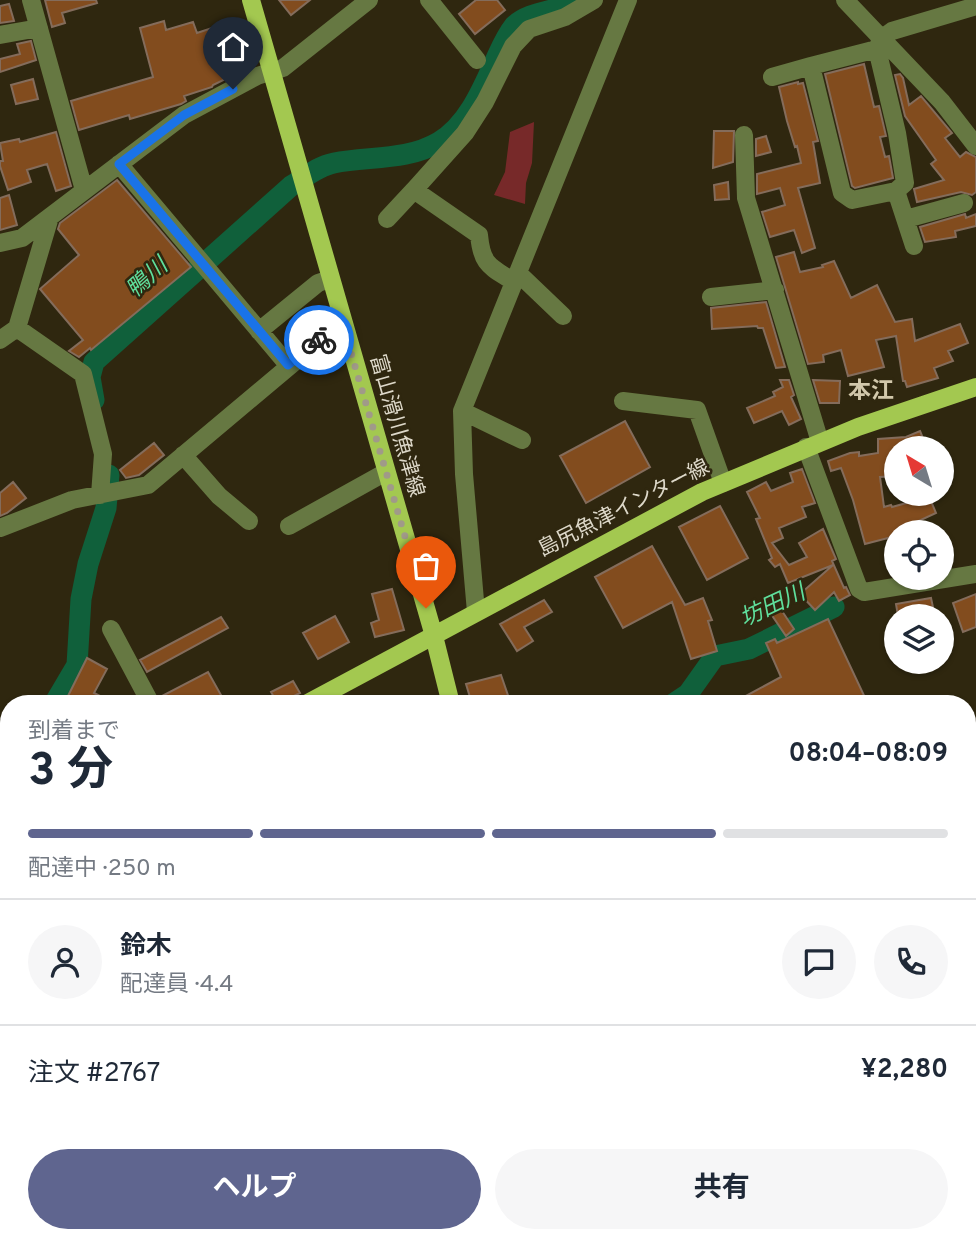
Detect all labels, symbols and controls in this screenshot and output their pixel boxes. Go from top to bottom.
pin [203,17,263,89]
icon: home [214,28,252,66]
water label: 鴨川 [121,251,177,305]
courier [284,305,354,375]
icon: bike [300,321,338,359]
street label: 富山滑川魚津線 [363,352,429,500]
district label: 本江 [848,378,894,407]
north arrow [884,436,954,506]
map controls [884,436,954,674]
street label: 島尻魚津インター線 [534,454,714,564]
button: locate [884,520,954,590]
pin [396,536,456,608]
icon: bag [407,547,445,585]
water label: 坊田川 [736,578,813,635]
button: layers [884,604,954,674]
text: 到着まで [28,718,120,747]
text: 08:04–08:09 [789,738,948,771]
text: 3 分 [28,743,113,802]
text: 配達中 · 250 m [28,855,176,884]
button: person [28,925,102,999]
button: chat [782,925,856,999]
button: phone [874,925,948,999]
text: 鈴木 [120,931,172,964]
text: 配達員 · 4.4 [120,971,234,1000]
text: ¥2,280 [861,1054,948,1087]
text: 注文 #2767 [28,1058,160,1091]
button: ヘルプ [28,1149,481,1229]
button: 共有 [495,1149,948,1229]

